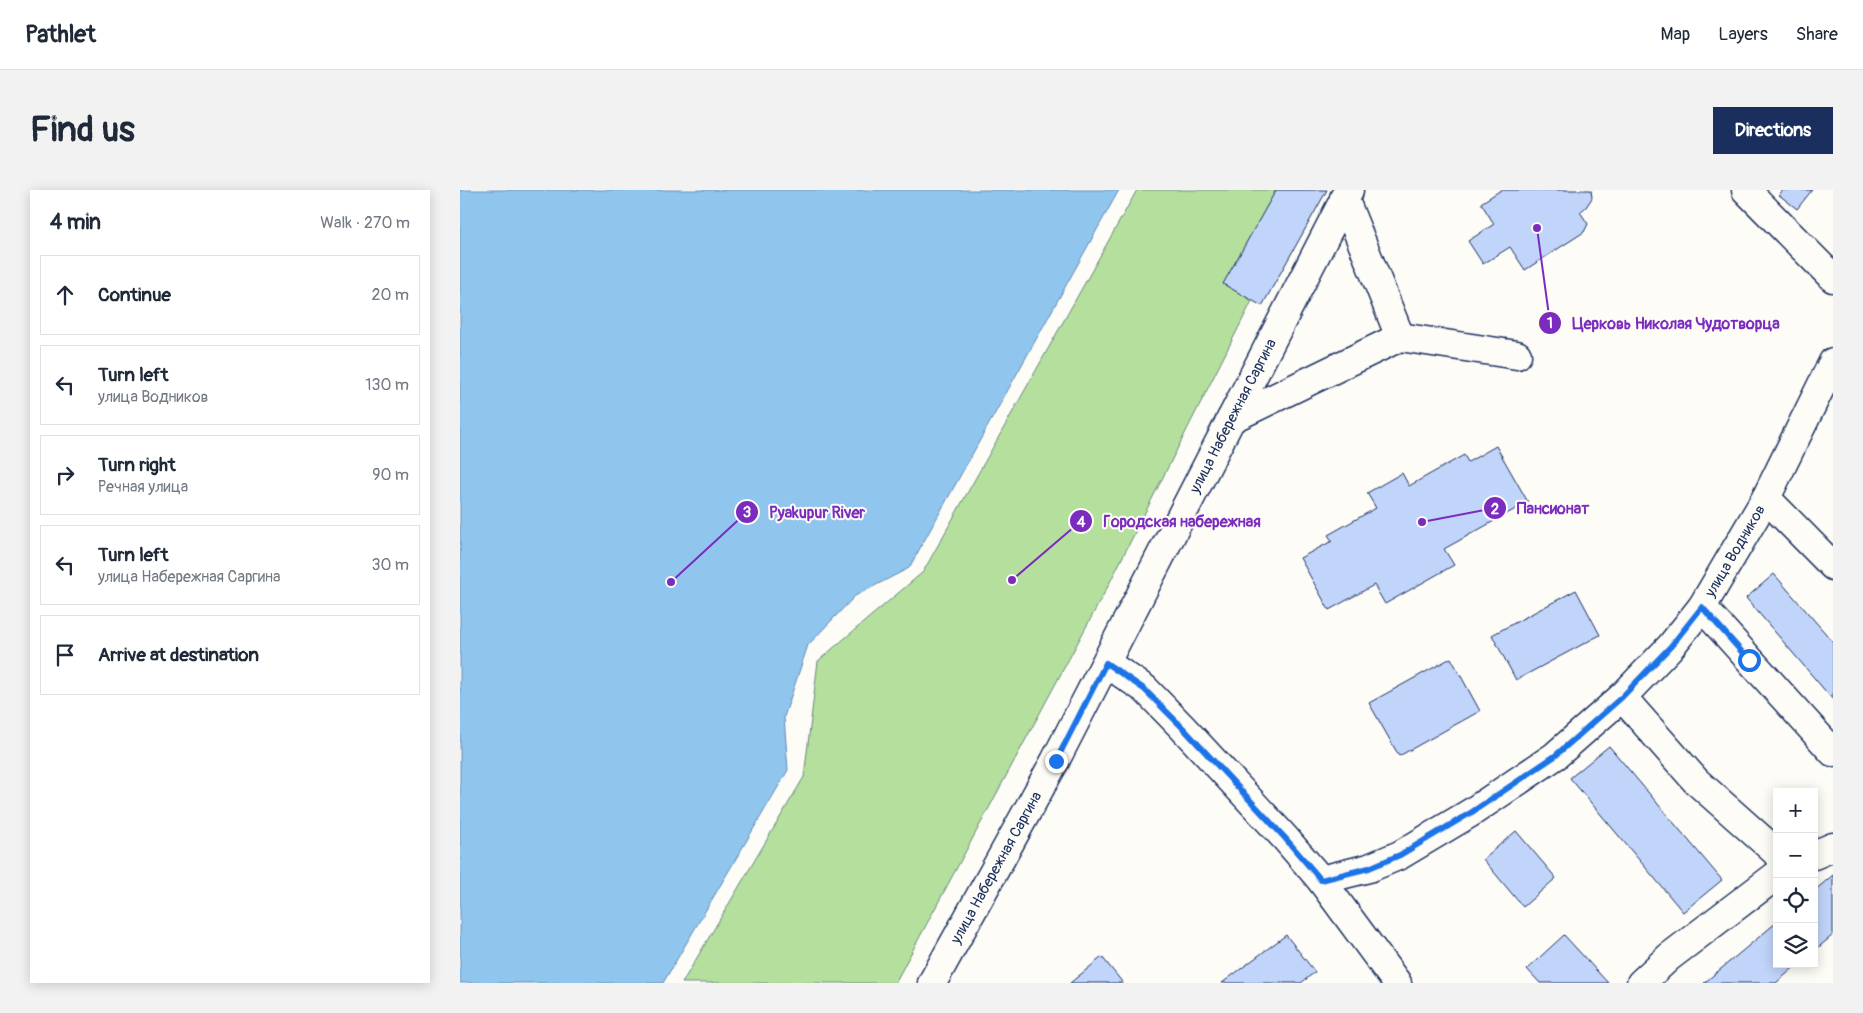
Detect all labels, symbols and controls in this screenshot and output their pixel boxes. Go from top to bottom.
text: Pathlet [25,20,96,49]
text: Map [1661,23,1690,46]
text: Layers [1718,23,1768,46]
text: Share [1796,23,1838,46]
button: Directions [1713,107,1833,154]
text: Find us [30,108,135,152]
text: 4 min [50,209,101,236]
text: Walk · 270 m [320,213,410,233]
icon: ahead [51,281,79,309]
text: Continue [98,283,171,307]
text: 20 m [371,285,409,305]
callout: Церковь Николая Чудотворца [1538,308,1790,339]
text: 1 [1547,314,1553,333]
text: Церковь Николая Чудотворца [1572,314,1780,334]
street label: улица Набережная Саргина [1185,336,1281,497]
text: Turn left [98,363,168,387]
icon: left [51,371,79,399]
text: 130 m [365,375,409,395]
text: улица Водников [98,387,208,407]
text: Turn right [98,453,176,477]
icon: right [51,461,79,489]
text: 90 m [372,465,409,485]
text: Речная улица [98,477,188,497]
callout: Пансионат [1482,493,1599,524]
callout: Pyakupur River [734,497,875,528]
text: Пансионат [1517,499,1590,519]
text: 2 [1491,500,1499,519]
street label: улица Водников [1700,502,1770,601]
text: 3 [743,503,751,522]
text: Pyakupur River [769,503,865,523]
callout: Городская набережная [1068,506,1271,537]
text: Городская набережная [1103,512,1261,532]
text: 4 [1077,513,1086,532]
text: Turn left [98,543,168,567]
icon: left [51,551,79,579]
text: 30 m [371,555,409,575]
text: улица Набережная Саргина [98,567,280,587]
icon: arrive [51,641,79,669]
text: Arrive at destination [98,643,259,667]
route start [1738,649,1761,672]
route end [1045,750,1068,773]
street label: улица Набережная Саргина [946,788,1046,948]
map controls [1773,788,1818,968]
button: + [1773,788,1818,833]
button: − [1773,833,1818,878]
button: locate [1773,878,1818,923]
button: layers [1773,923,1818,968]

